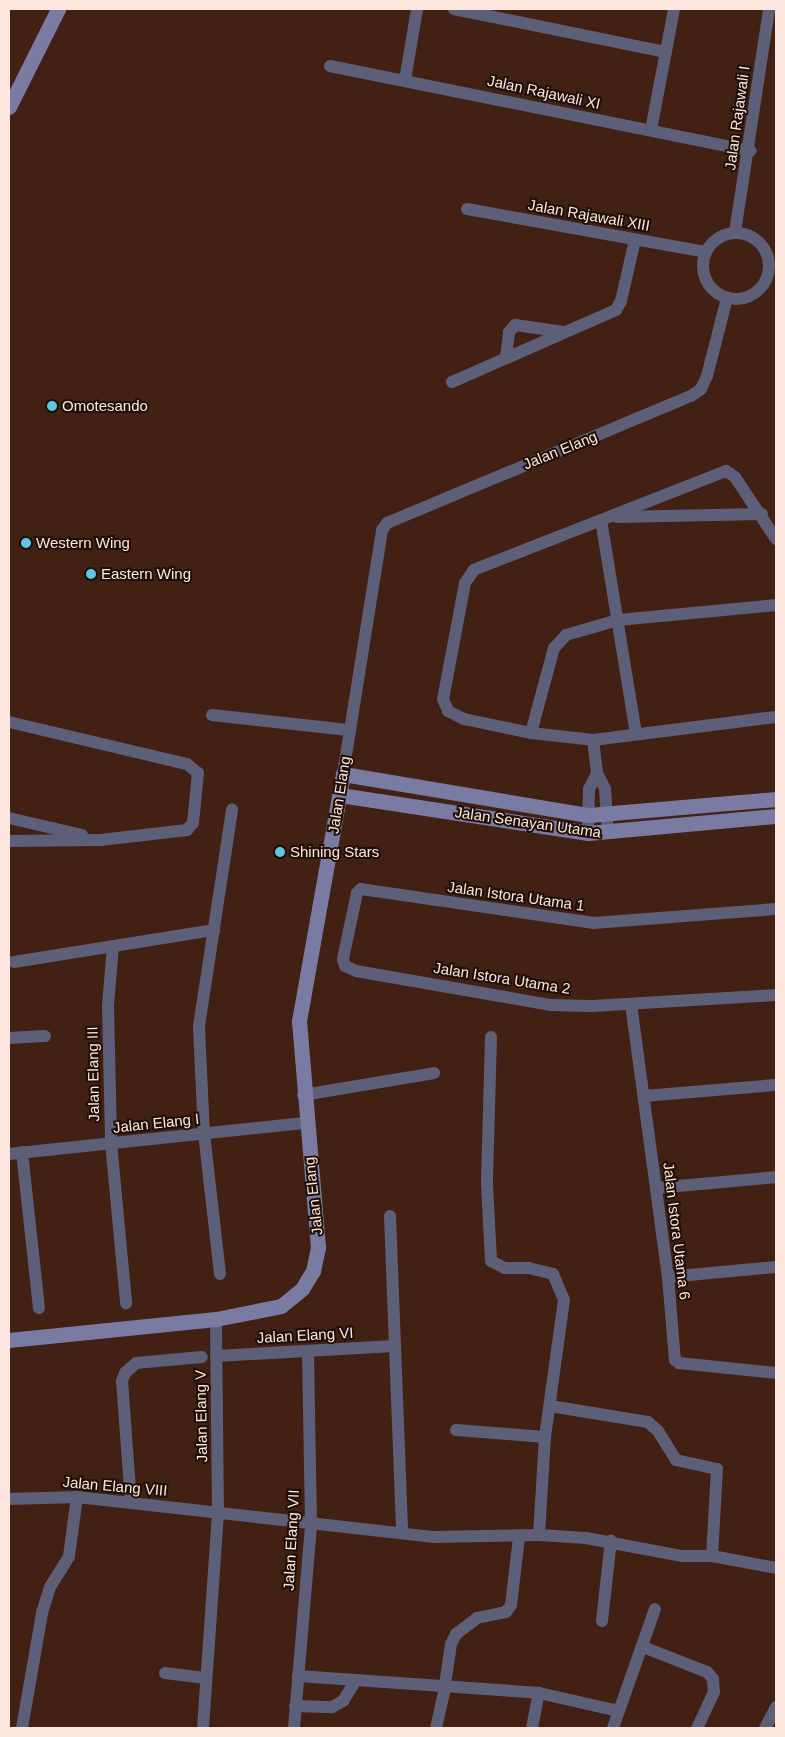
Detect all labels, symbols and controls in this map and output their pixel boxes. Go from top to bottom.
street label: Jalan Rajawali I [721,65,753,171]
street label: Jalan Rajawali XI [486,71,602,113]
street label: Jalan Rajawali XIII [527,195,651,235]
place label: Omotesando [62,397,148,415]
marker: Omotesando [46,400,58,412]
street label: Jalan Elang [520,427,600,473]
place label: Western Wing [36,534,130,552]
marker: Western Wing [20,537,32,549]
place label: Eastern Wing [101,565,191,583]
marker: Eastern Wing [85,568,97,580]
street label: Jalan Elang [324,755,354,835]
street label: Jalan Senayan Utama [454,803,602,841]
place label: Shining Stars [290,843,379,861]
marker: Shining Stars [274,846,286,858]
street label: Jalan Istora Utama 1 [446,877,586,915]
street label: Jalan Istora Utama 2 [432,958,572,998]
street label: Jalan Elang III [83,1026,103,1122]
street label: Jalan Elang I [112,1110,200,1136]
street label: Jalan Elang [300,1156,326,1236]
street label: Jalan Istora Utama 6 [660,1161,694,1301]
street label: Jalan Elang VI [256,1323,354,1347]
street label: Jalan Elang V [191,1370,211,1462]
street label: Jalan Elang VIII [62,1472,168,1500]
street label: Jalan Elang VII [279,1489,303,1591]

